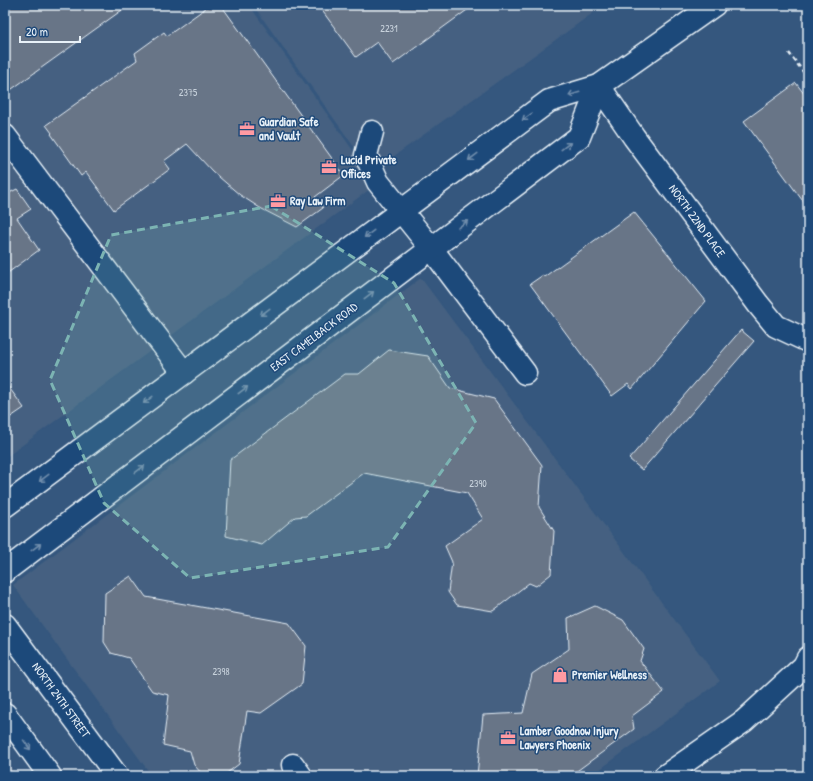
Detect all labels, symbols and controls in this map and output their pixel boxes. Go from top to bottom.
scale bar [20,18,80,44]
house number: 2231 [380,22,398,35]
text: 20 m [26,23,48,40]
house number: 2375 [179,86,198,99]
one-way arrow [568,91,581,98]
place label: Guardian Safe and Vault [259,113,319,144]
one-way arrow [521,113,532,122]
office icon: Guardian Safe and Vault [238,120,256,138]
one-way arrow [561,142,572,150]
place label: Lucid Private Offices [341,151,397,182]
one-way arrow [467,153,478,161]
office icon: Lucid Private Offices [320,158,338,176]
street label: NORTH 22ND PLACE [665,181,730,261]
office icon: Ray Law Firm [269,192,287,210]
place label: Ray Law Firm [290,192,345,210]
one-way arrow [457,220,468,229]
one-way arrow [364,230,375,238]
one-way arrow [363,291,374,300]
street label: EAST CAMELBACK ROAD [266,298,361,375]
one-way arrow [260,308,271,316]
one-way arrow [238,386,249,395]
one-way arrow [142,396,153,404]
one-way arrow [134,465,145,473]
one-way arrow [38,473,49,482]
house number: 2390 [469,477,487,490]
one-way arrow [31,543,42,552]
street label: NORTH 24TH STREET [28,659,95,741]
house number: 2398 [212,665,230,678]
shop icon: Premier Wellness [551,666,569,684]
place label: Premier Wellness [572,666,647,683]
place label: Lamber Goodnow Injury Lawyers Phoenix [520,722,619,754]
office icon: Lamber Goodnow Injury Lawyers Phoenix [499,729,517,747]
one-way arrow [23,739,31,750]

